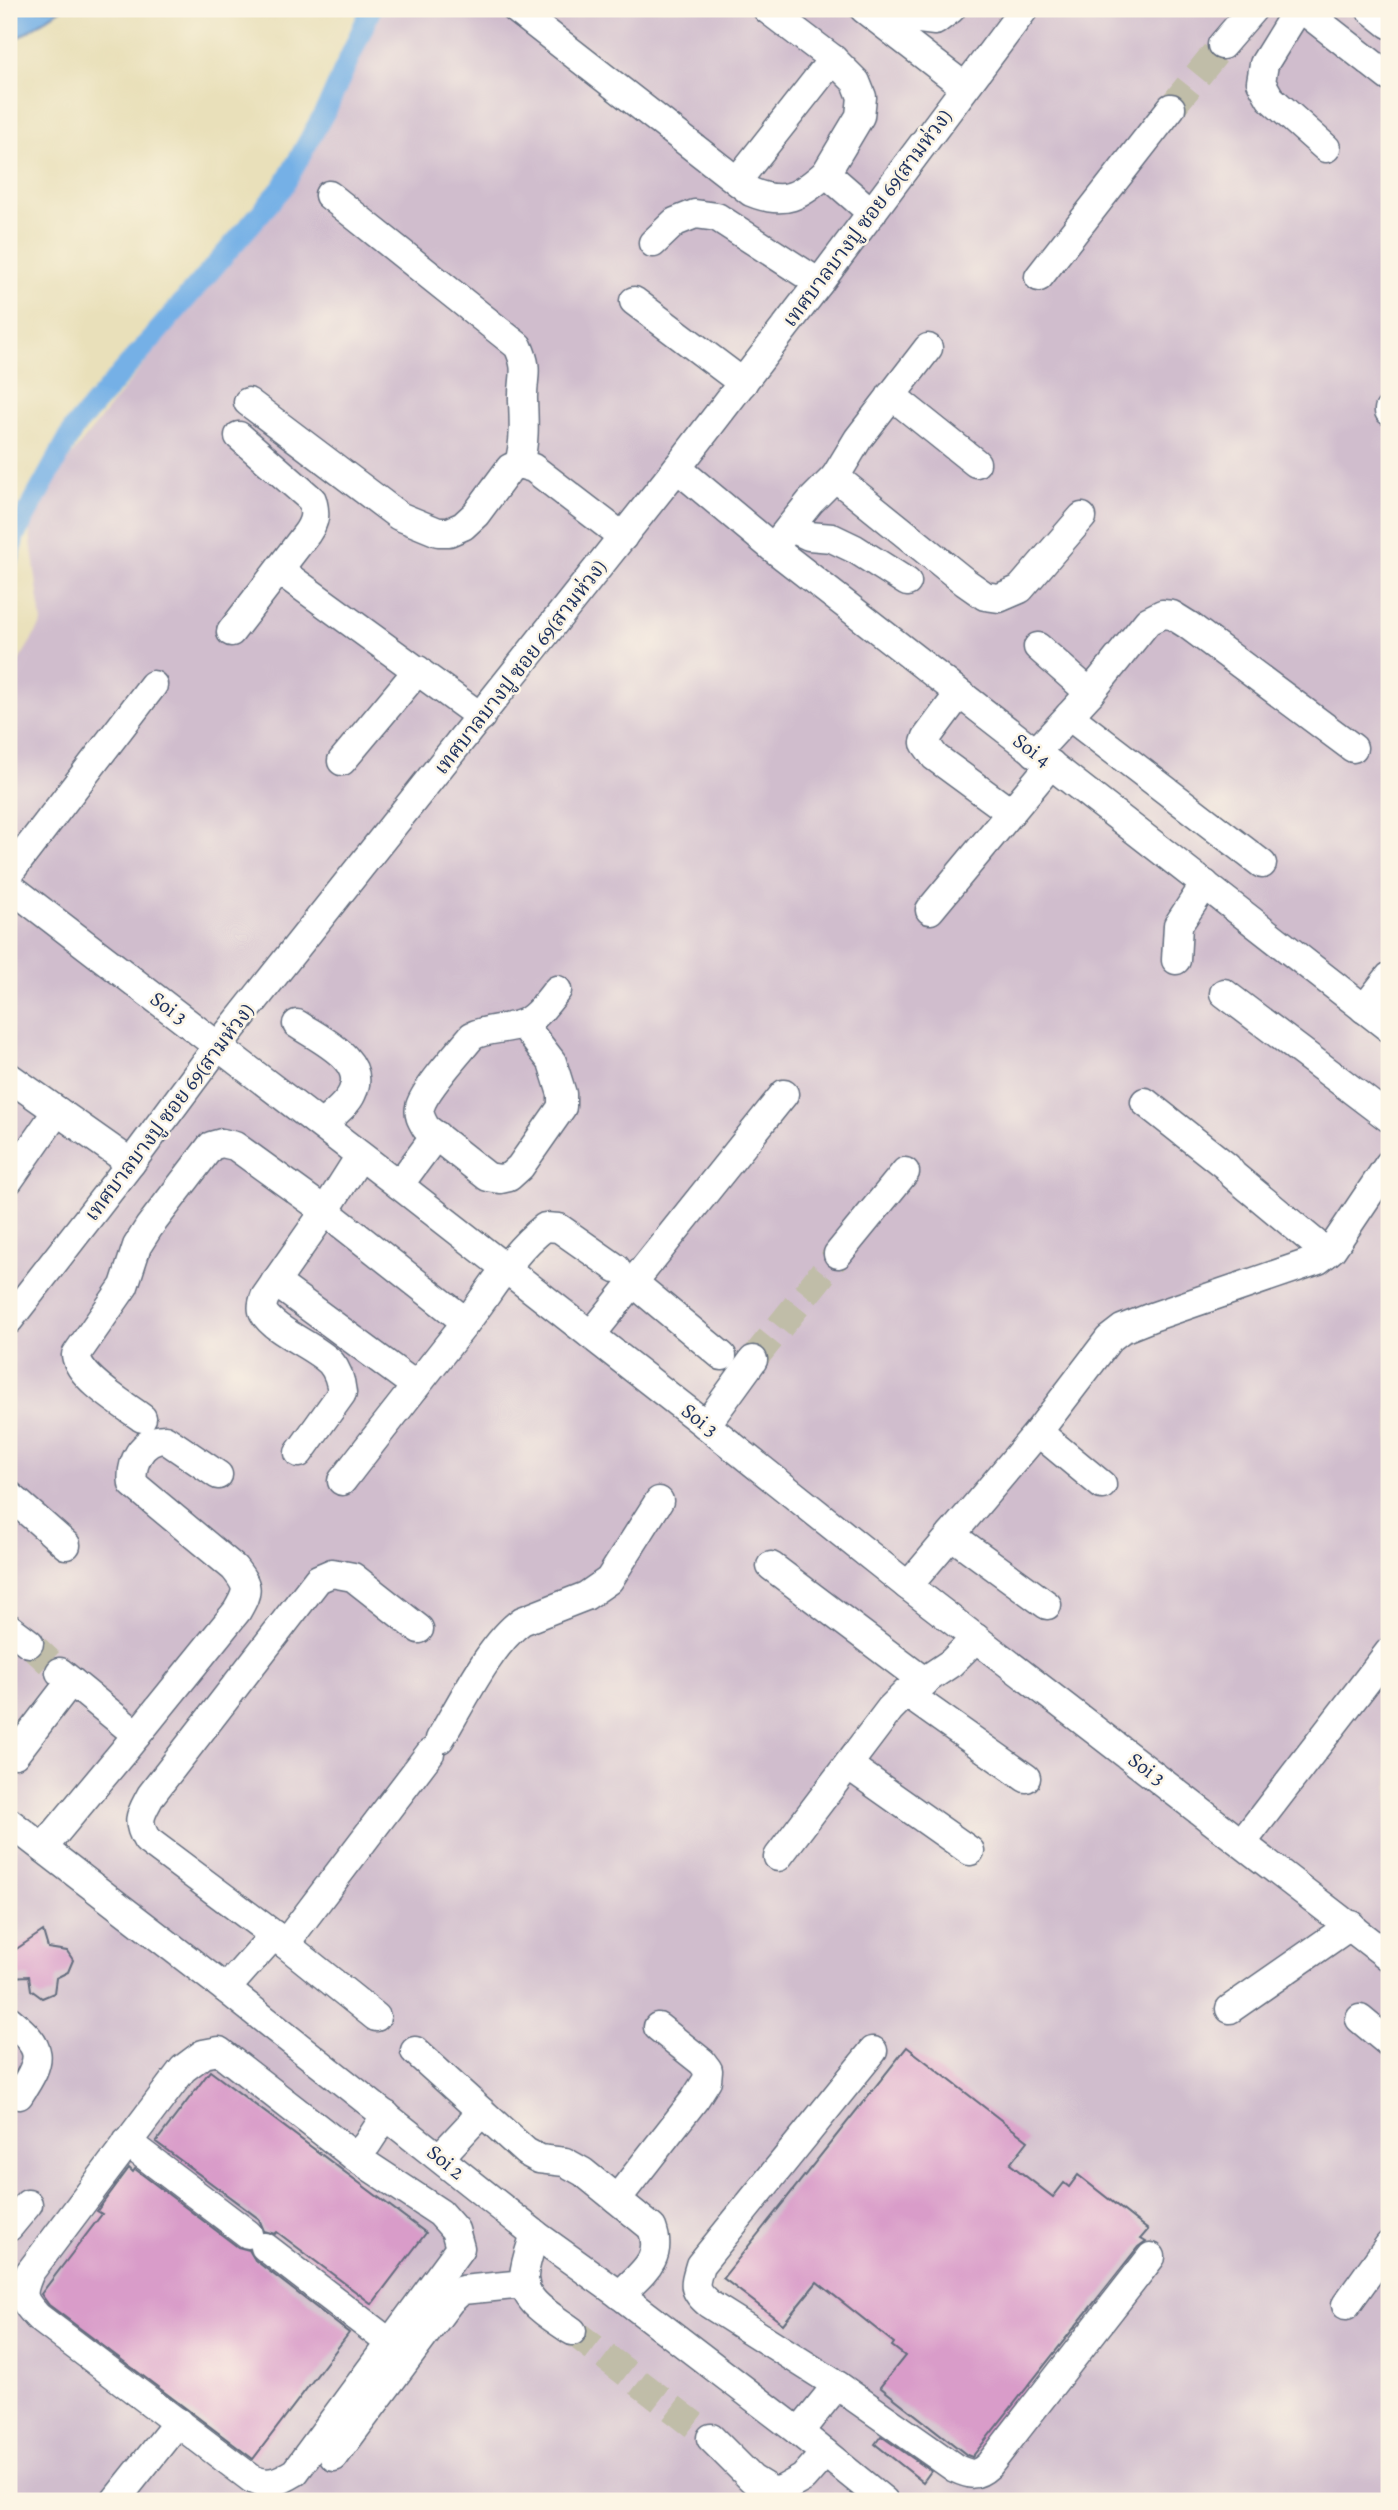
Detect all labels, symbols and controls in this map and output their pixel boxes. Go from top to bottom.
street label: เทศบาลบางปู ซอย 69(สามห่วง) [776,103,958,333]
street label: เทศบาลบางปู ซอย 69(สามห่วง) [427,554,613,780]
street label: Soi 4 [1007,727,1057,773]
street label: Soi 3 [145,985,193,1031]
street label: เทศบาลบางปู ซอย 69(สามห่วง) [78,997,260,1227]
street label: Soi 3 [676,1397,724,1443]
street label: Soi 3 [1123,1746,1171,1792]
street label: Soi 2 [421,2138,471,2186]

